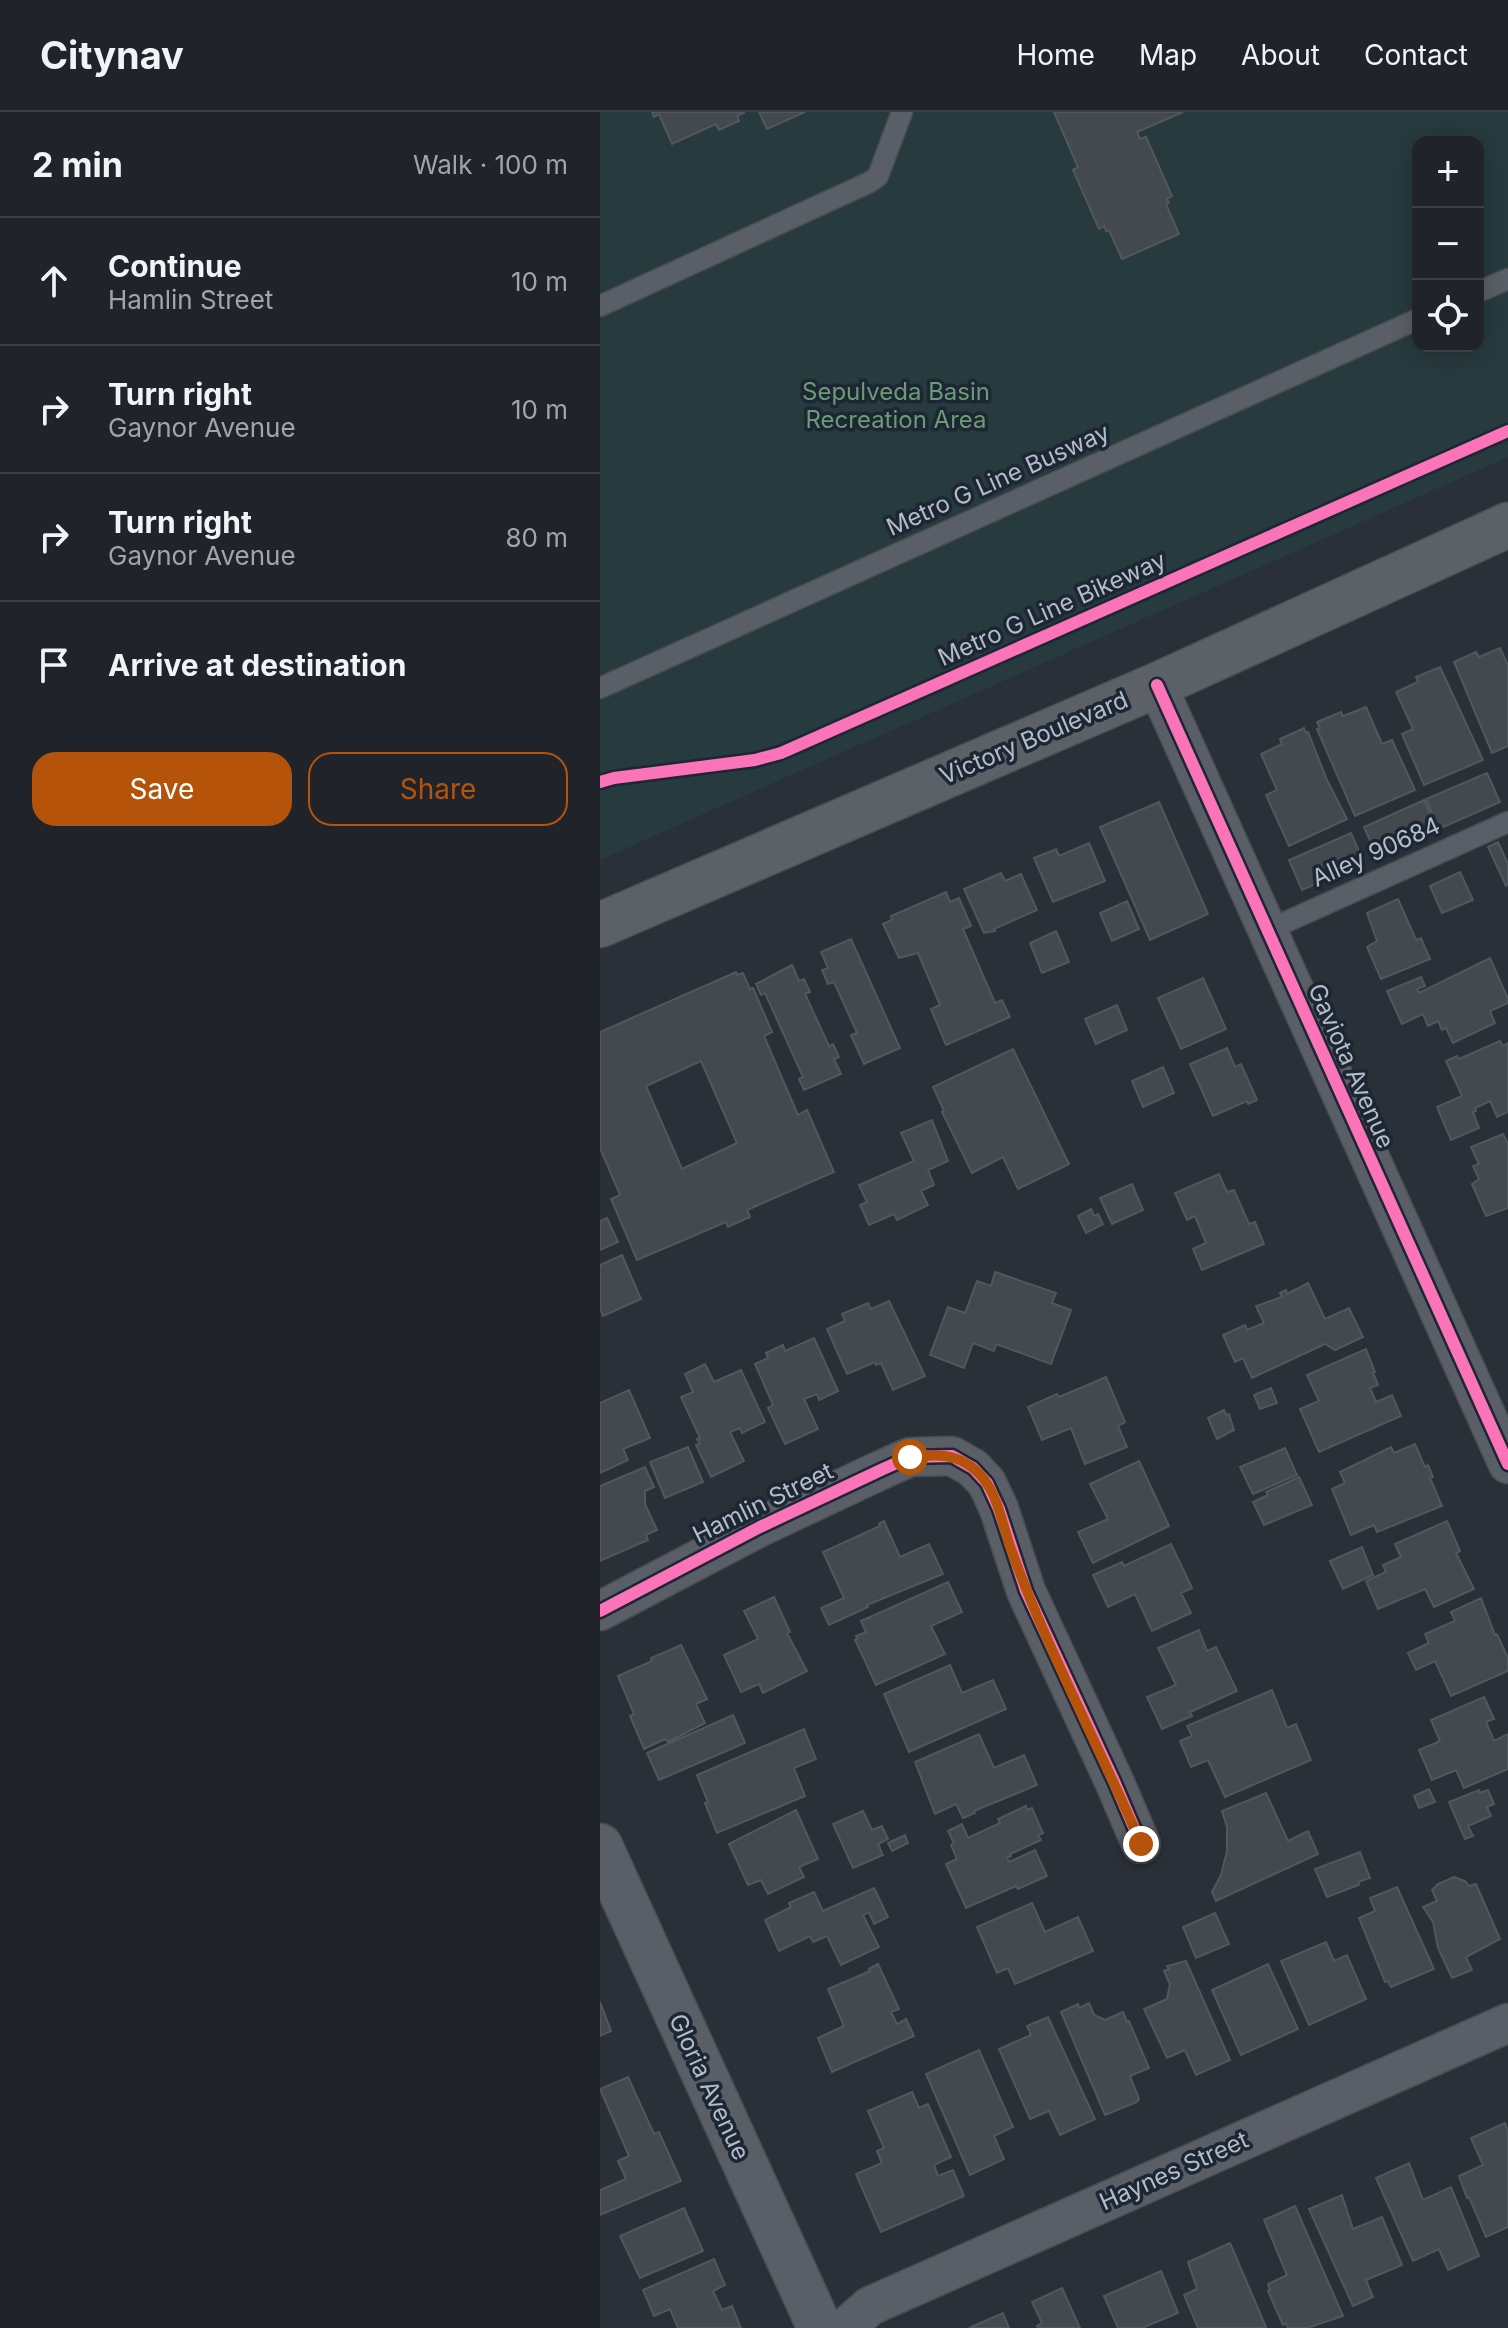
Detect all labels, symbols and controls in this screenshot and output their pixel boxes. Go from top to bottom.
text: Citynav [40,32,184,78]
text: Home [1016,38,1095,72]
text: Map [1139,38,1197,72]
text: About [1241,38,1320,72]
text: Contact [1364,38,1468,72]
map controls [1412,136,1484,352]
button: + [1412,136,1484,208]
text: 2 min [32,144,123,185]
text: Walk · 100 m [413,149,568,180]
button: − [1412,208,1484,280]
text: Continue [108,248,242,284]
icon: ahead [32,259,76,303]
text: 10 m [511,266,568,297]
button: locate [1412,280,1484,352]
text: Hamlin Street [108,284,273,315]
text: Turn right [108,376,252,412]
park label: Sepulveda Basin Recreation Area [802,377,990,434]
icon: right [32,387,76,431]
text: 10 m [511,394,568,425]
text: Gaynor Avenue [108,412,296,443]
street label: Metro G Line Busway [882,417,1114,542]
text: Turn right [108,504,252,540]
icon: right [32,515,76,559]
text: 80 m [505,522,568,553]
text: Gaynor Avenue [108,540,296,571]
street label: Metro G Line Bikeway [933,545,1170,672]
icon: arrive [32,643,76,687]
text: Arrive at destination [108,647,406,683]
street label: Victory Boulevard [935,685,1132,790]
button: Save [32,752,292,826]
button: Share [308,752,568,826]
street label: Alley 90684 [1307,810,1444,893]
street label: Gaviota Avenue [1302,979,1401,1153]
route start [892,1439,928,1475]
street label: Hamlin Street [688,1456,838,1549]
route end [1123,1826,1159,1862]
street label: Gloria Avenue [663,2009,756,2164]
street label: Haynes Street [1095,2125,1253,2216]

